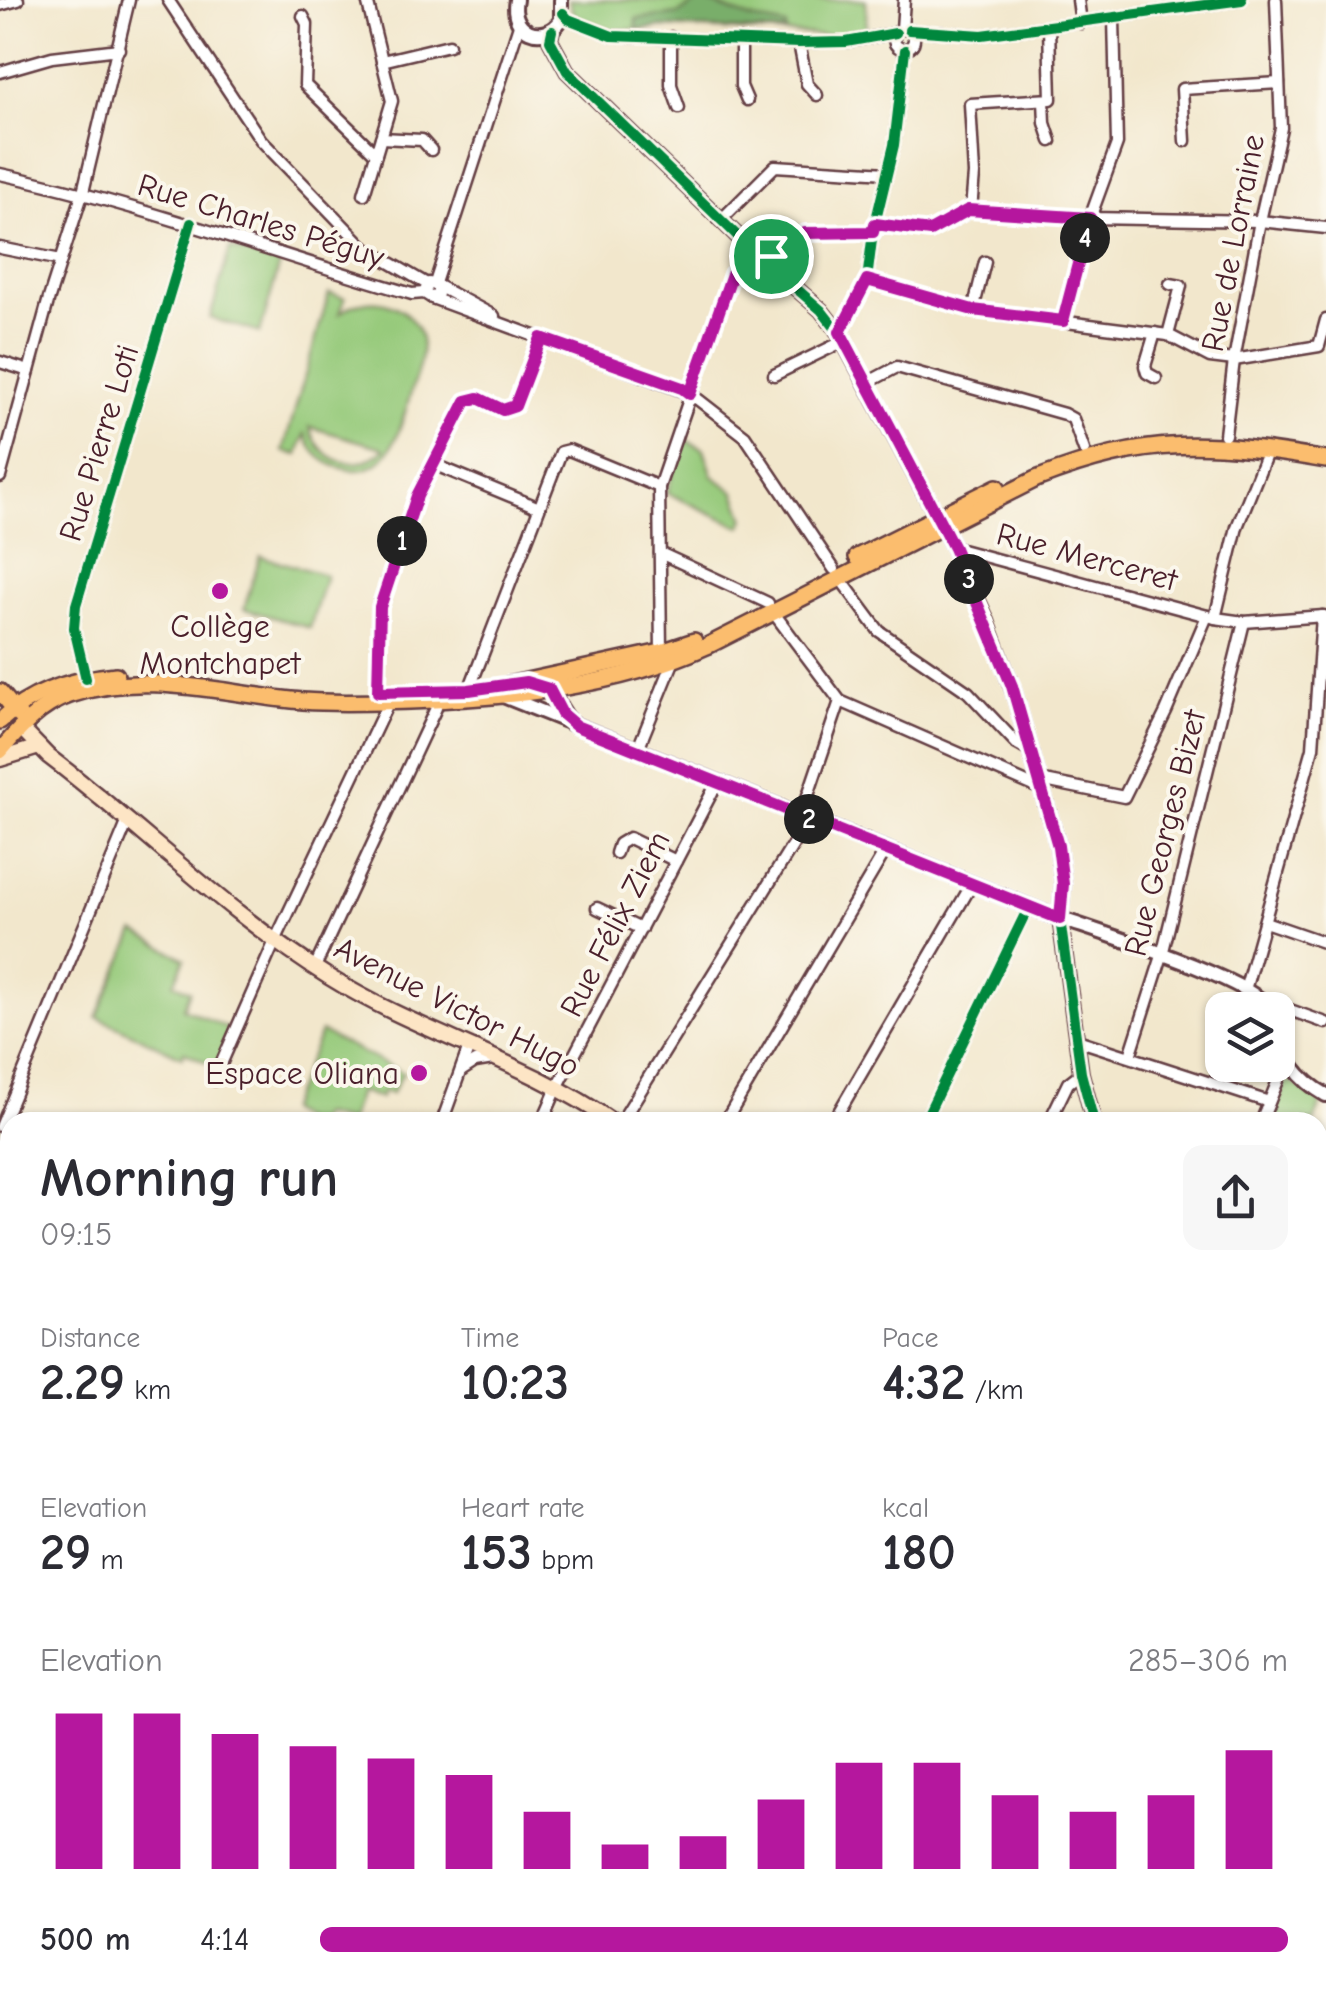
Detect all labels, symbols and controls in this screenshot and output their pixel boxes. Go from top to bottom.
street label: Rue de Lorraine [1194,131,1272,355]
street label: Rue Charles Péguy [133,166,389,276]
pin: 4 [1060,213,1110,263]
pin [729,214,814,299]
text: 4 [1078,222,1092,254]
icon: arrive [744,229,799,284]
street label: Rue Pierre Loti [52,340,146,546]
street label: Rue Merceret [993,515,1182,599]
pin: 1 [377,516,427,566]
text: 1 [396,525,408,557]
pin: 3 [944,554,994,604]
text: 3 [962,563,976,595]
marker: Collège Montchapet [209,580,231,602]
place label: Collège Montchapet [140,608,301,682]
street label: Rue Georges Bizet [1117,705,1214,960]
pin: 2 [784,794,834,844]
text: 2 [802,803,816,835]
street label: Rue Félix Ziem [552,825,678,1023]
street label: Avenue Victor Hugo [328,929,586,1085]
map controls [1205,992,1295,1082]
button: layers [1205,992,1295,1082]
place label: Espace Oliana [205,1055,399,1092]
marker: Espace Oliana [408,1062,430,1084]
button: share [1183,1145,1288,1250]
text: Morning run [40,1146,338,1210]
text: 09:15 [40,1216,112,1253]
text: Distance [40,1322,140,1354]
text: Time [461,1322,519,1354]
text: Pace [882,1322,938,1354]
text: 2.29 [40,1354,125,1412]
text: 10:23 [461,1354,569,1412]
text: 4:32 [882,1354,965,1412]
text: km [125,1374,171,1406]
text: /km [965,1374,1024,1406]
text: Elevation [40,1492,147,1524]
text: Heart rate [461,1492,584,1524]
text: kcal [882,1492,929,1524]
text: 29 [40,1524,91,1582]
text: 153 [461,1524,532,1582]
text: 180 [882,1524,956,1582]
text: m [91,1544,124,1576]
text: bpm [532,1544,594,1576]
text: Elevation [40,1642,163,1679]
text: 285–306 m [1128,1642,1288,1679]
text: 500 m [40,1921,130,1958]
text: 4:14 [200,1921,249,1958]

